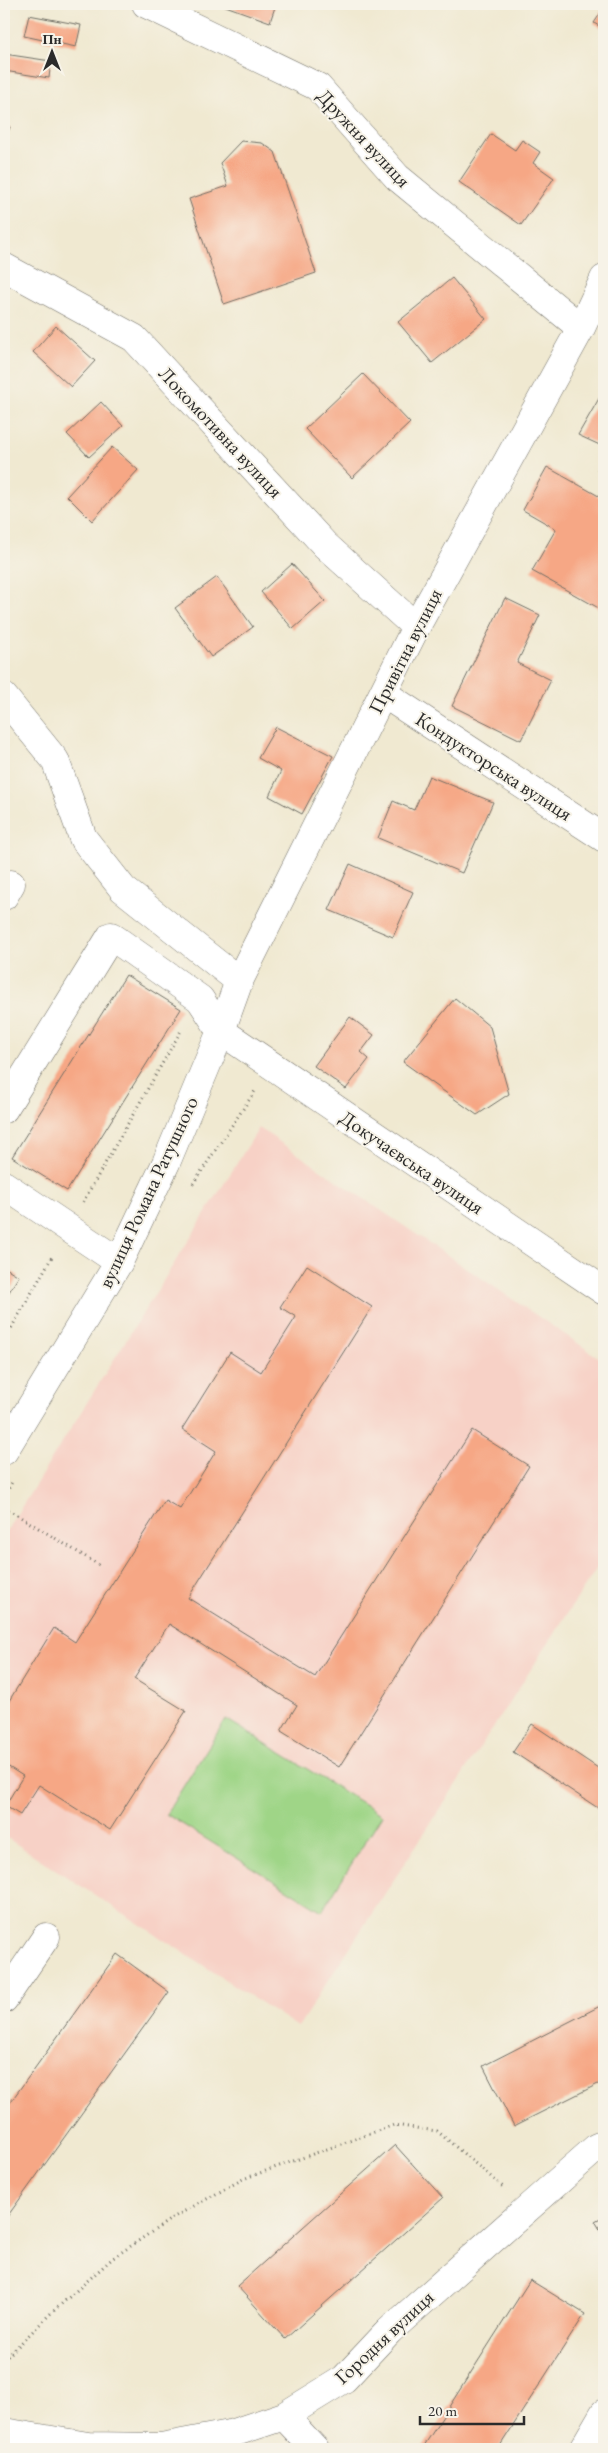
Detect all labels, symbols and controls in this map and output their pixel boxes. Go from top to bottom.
north arrow [28,28,78,78]
text: Пн [42,30,62,48]
street label: Дружня вулиця [312,83,416,193]
street label: Локомотивна вулиця [153,361,289,503]
street label: Привітна вулиця [362,584,448,718]
street label: Кондукторська вулиця [411,706,577,826]
street label: вулиця Романа Ратушного [92,1092,204,1292]
street label: Докучаєвська вулиця [335,1104,489,1220]
street label: Городня вулиця [329,2284,439,2390]
scale bar [420,2393,524,2425]
text: 20 m [428,2401,457,2420]

